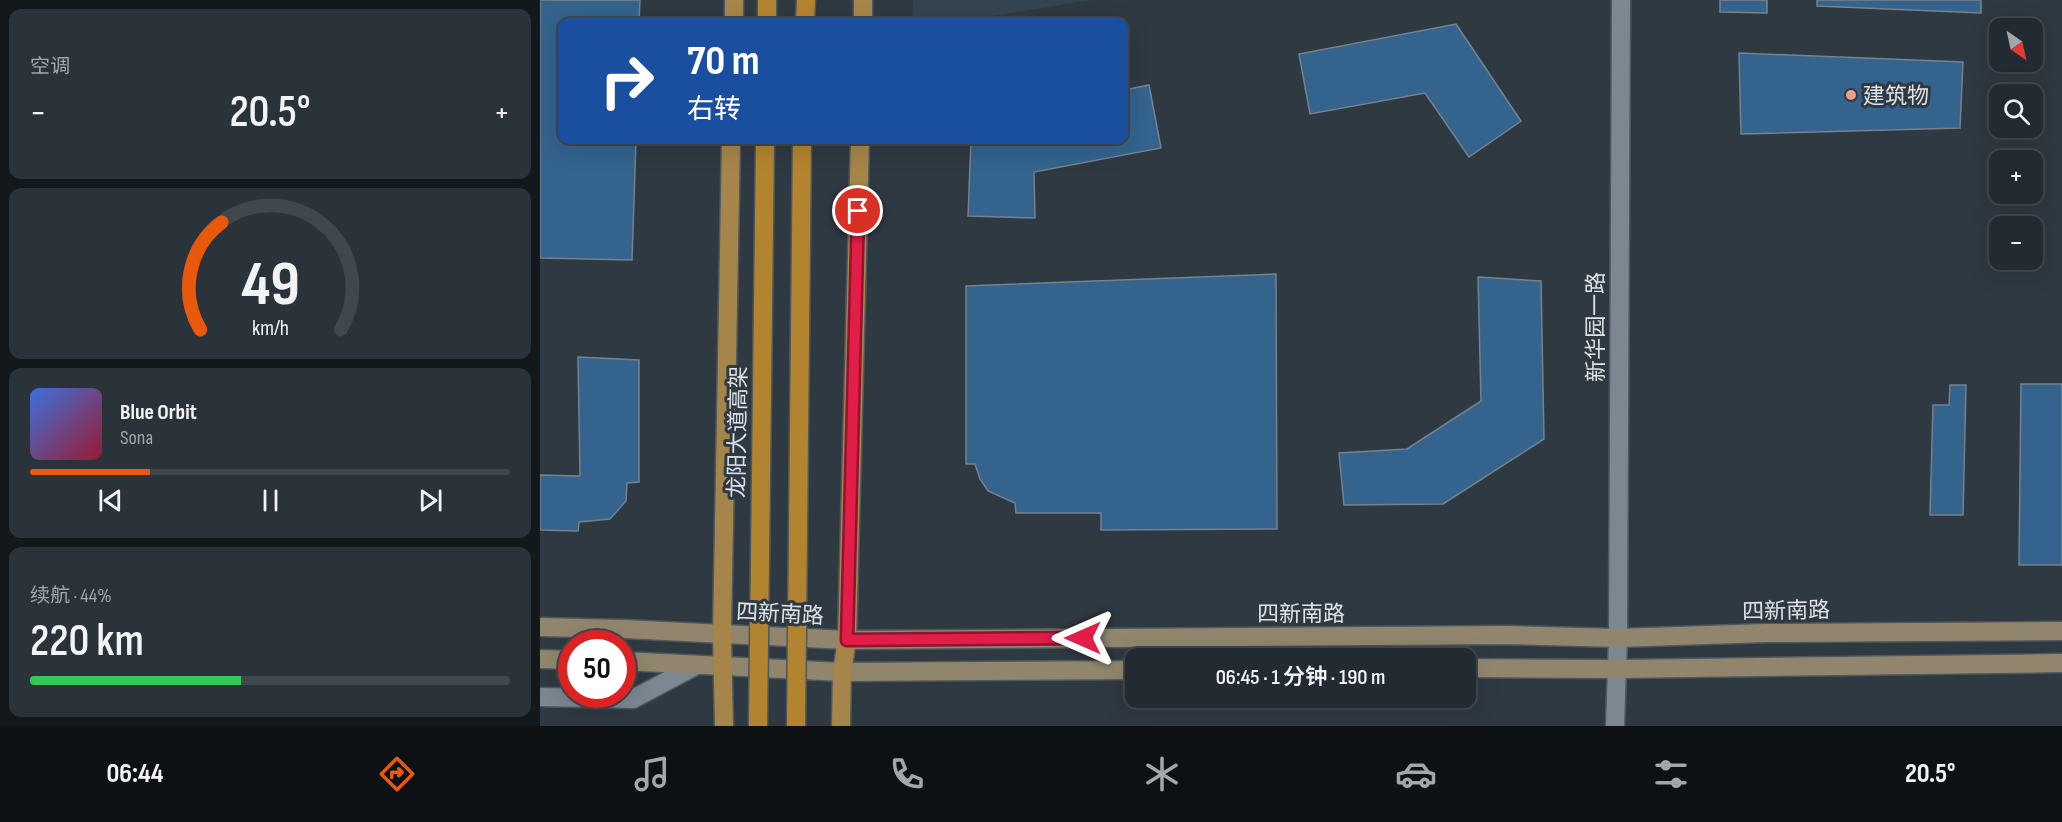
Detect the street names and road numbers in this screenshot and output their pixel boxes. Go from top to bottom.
street label: 新华园一路 [1583,272,1610,382]
street label: 龙阳大道高架 [724,366,753,498]
street label: 四新南路 [1742,597,1830,626]
street label: 四新南路 [735,599,825,630]
street label: 四新南路 [1257,601,1345,628]

